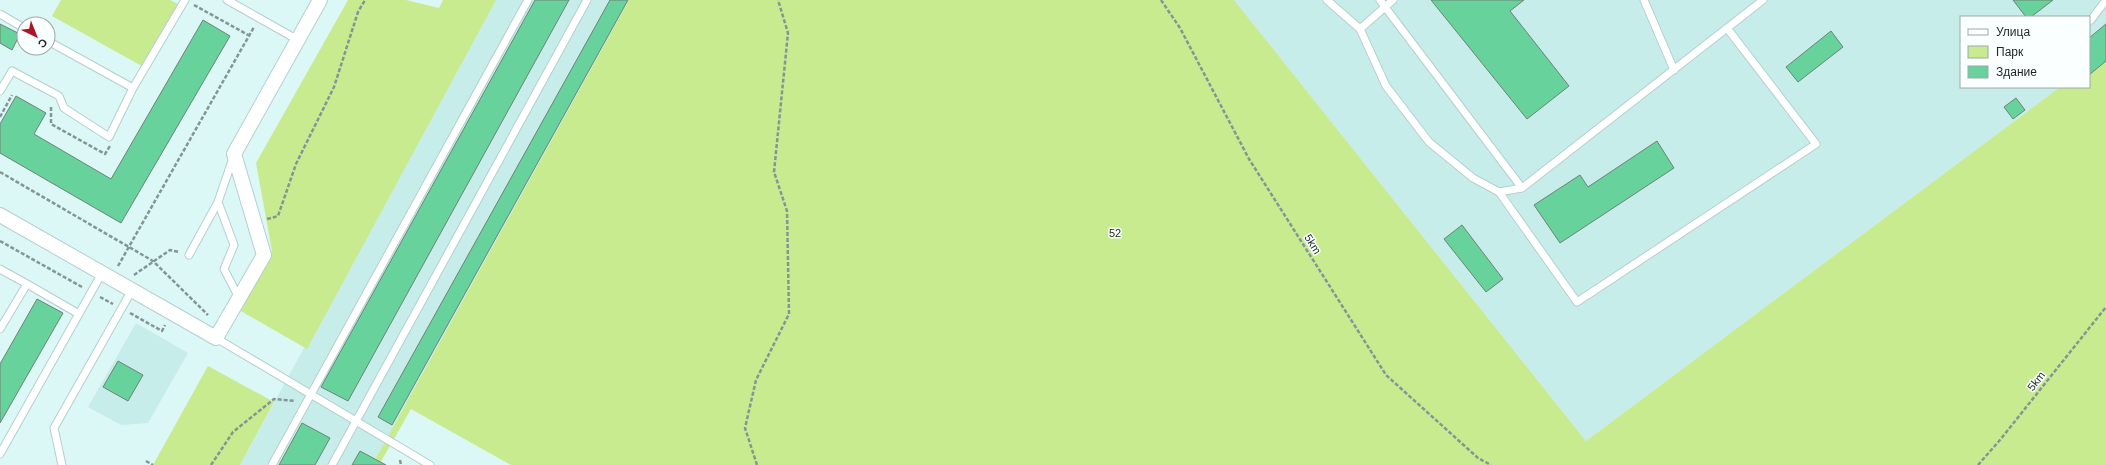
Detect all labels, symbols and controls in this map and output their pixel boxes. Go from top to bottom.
north arrow [16,16,56,56]
legend [1960,16,2090,88]
text: Улица [1996,25,2030,39]
text: С [36,36,50,50]
text: Парк [1996,45,2024,59]
text: Здание [1996,65,2037,79]
park label: 52 [1109,227,1121,239]
street label: 5km [1302,232,1324,256]
street label: 5km [2025,369,2047,393]

